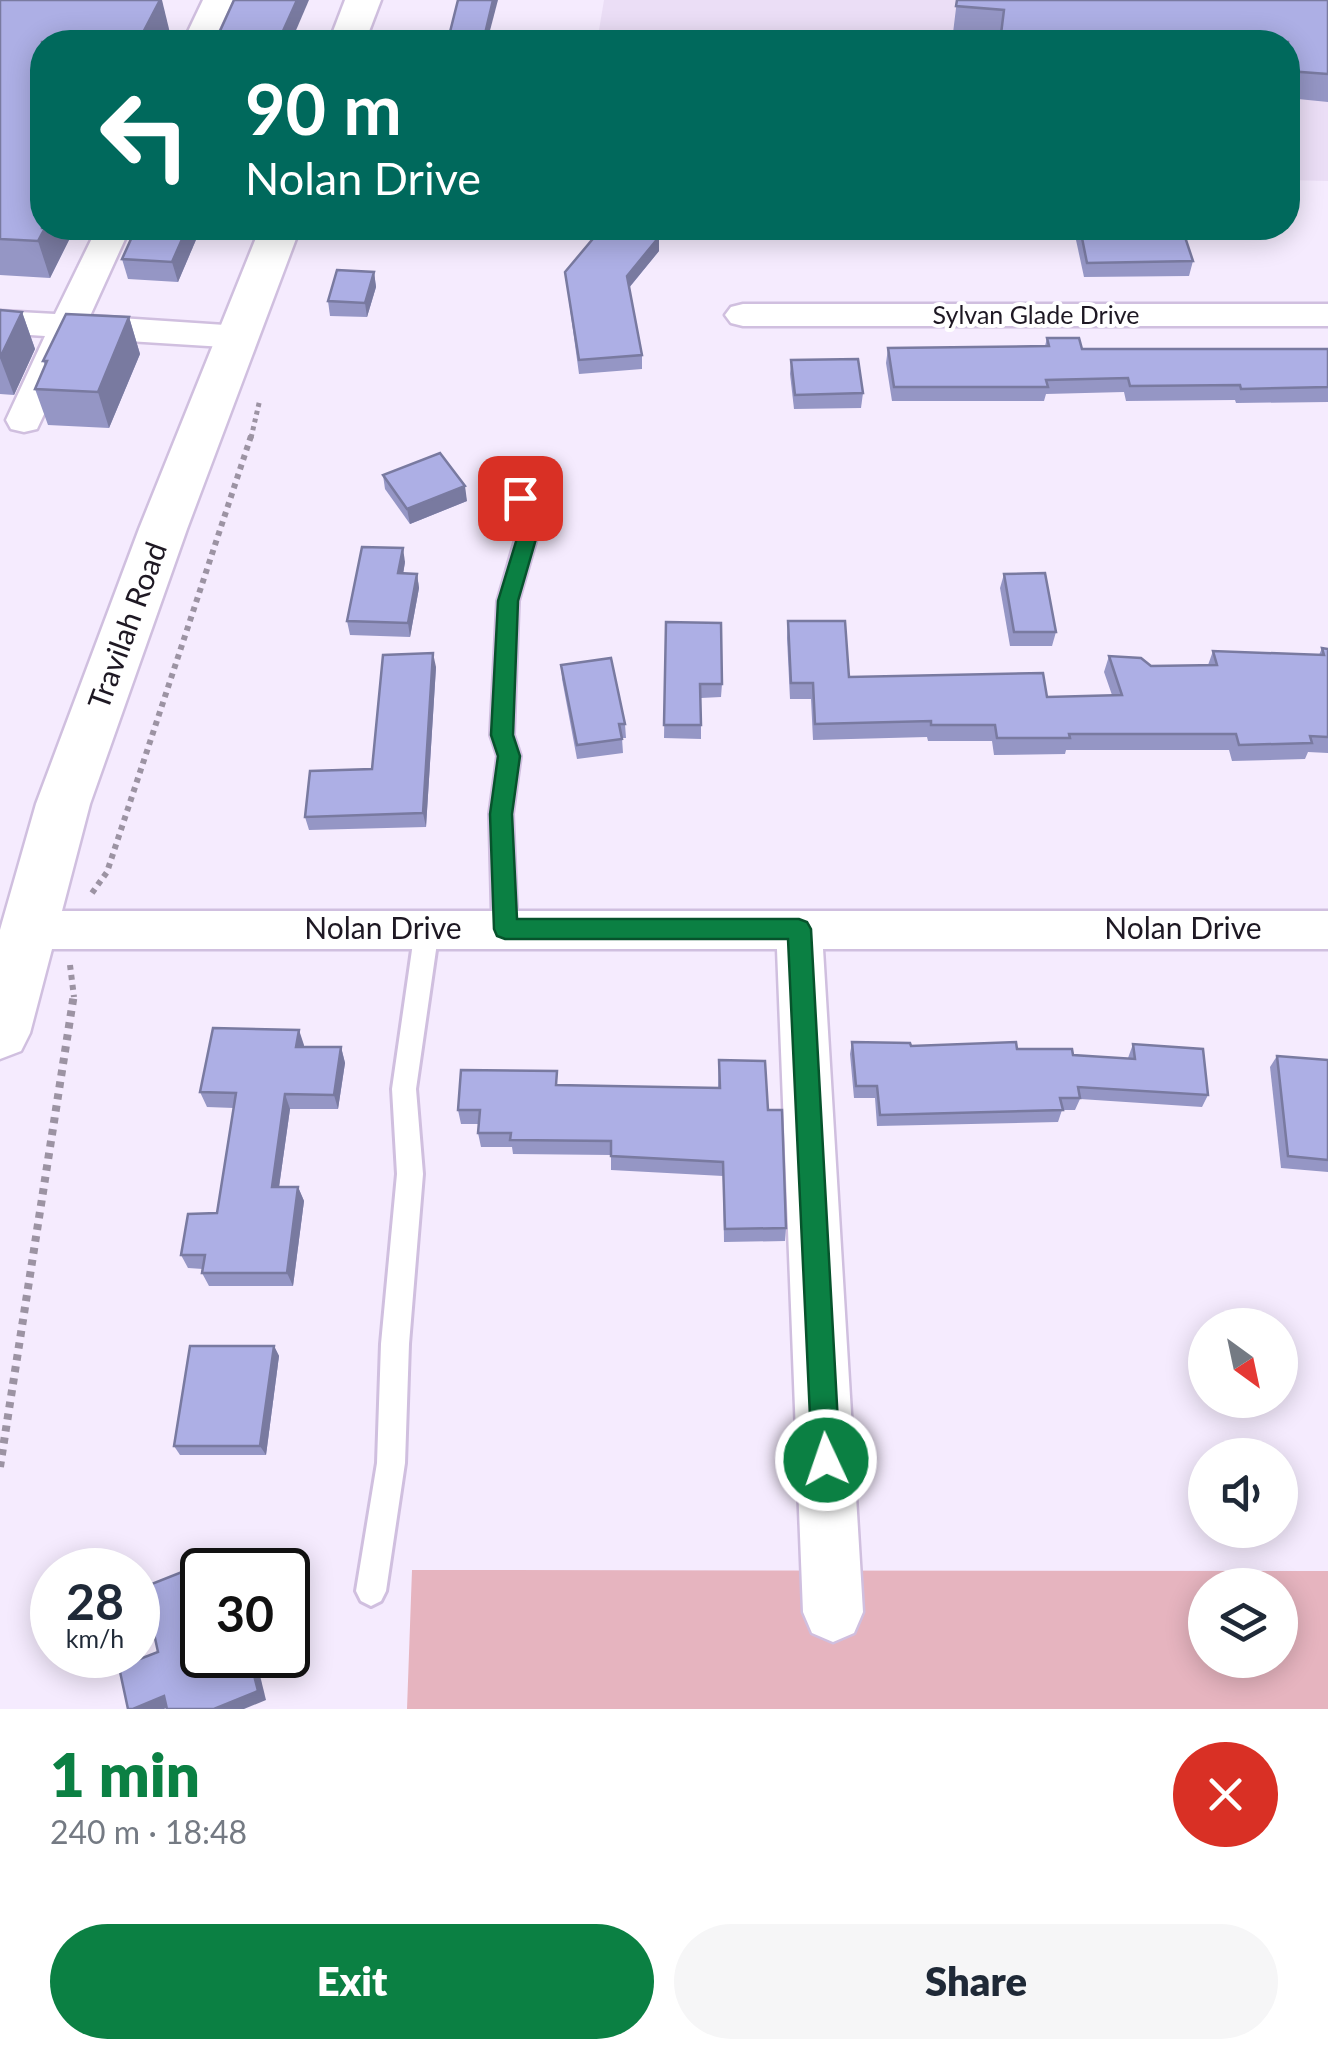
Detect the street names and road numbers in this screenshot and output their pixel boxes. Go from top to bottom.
street label: Sylvan Glade Drive [933,299,1139,329]
street label: Travilah Road [79,537,173,714]
street label: Nolan Drive [304,909,462,945]
street label: Nolan Drive [1104,909,1262,945]

